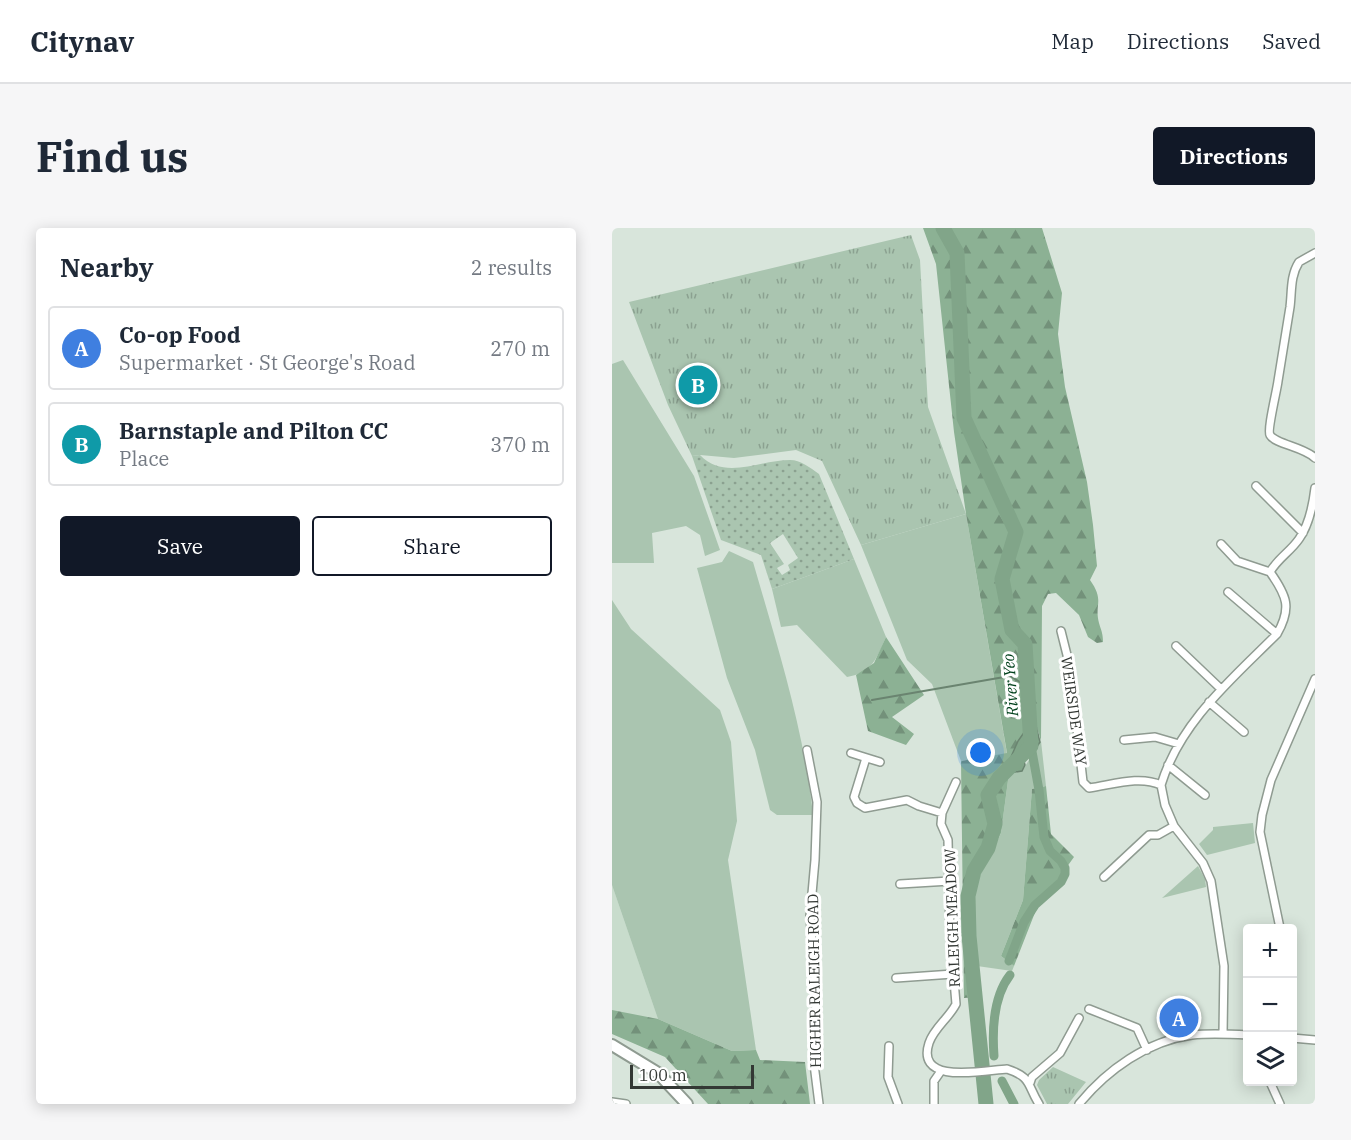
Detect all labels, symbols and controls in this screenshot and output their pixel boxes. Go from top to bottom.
text: Citynav [30,23,134,60]
text: Map [1051,27,1094,55]
text: Directions [1127,27,1229,55]
text: Saved [1262,27,1321,55]
button: Directions [1153,127,1315,185]
text: Find us [36,129,188,184]
text: Nearby [60,250,154,284]
text: 2 results [471,254,552,281]
text: Co-op Food [119,320,241,349]
text: A [75,335,88,362]
text: 270 m [490,335,550,362]
text: Supermarket · St George's Road [119,349,416,376]
pin: B [678,362,718,408]
text: Barnstaple and Pilton CC [119,416,388,445]
text: B [74,431,89,458]
text: 370 m [490,431,550,458]
text: Place [119,445,169,472]
button: Save [60,516,300,576]
button: Share [312,516,552,576]
water label: River Yeo [998,653,1022,718]
street label: WEIRSIDE WAY [1057,655,1091,767]
your location [966,738,995,767]
street label: RALEIGH MEADOW [940,848,964,988]
street label: HIGHER RALEIGH ROAD [803,894,825,1068]
map controls [1243,924,1297,1086]
button: + [1243,924,1297,978]
button: − [1243,978,1297,1032]
pin: A [1160,996,1198,1040]
button: layers [1243,1032,1297,1086]
scale bar [630,1062,754,1090]
text: 100 m [639,1065,687,1085]

